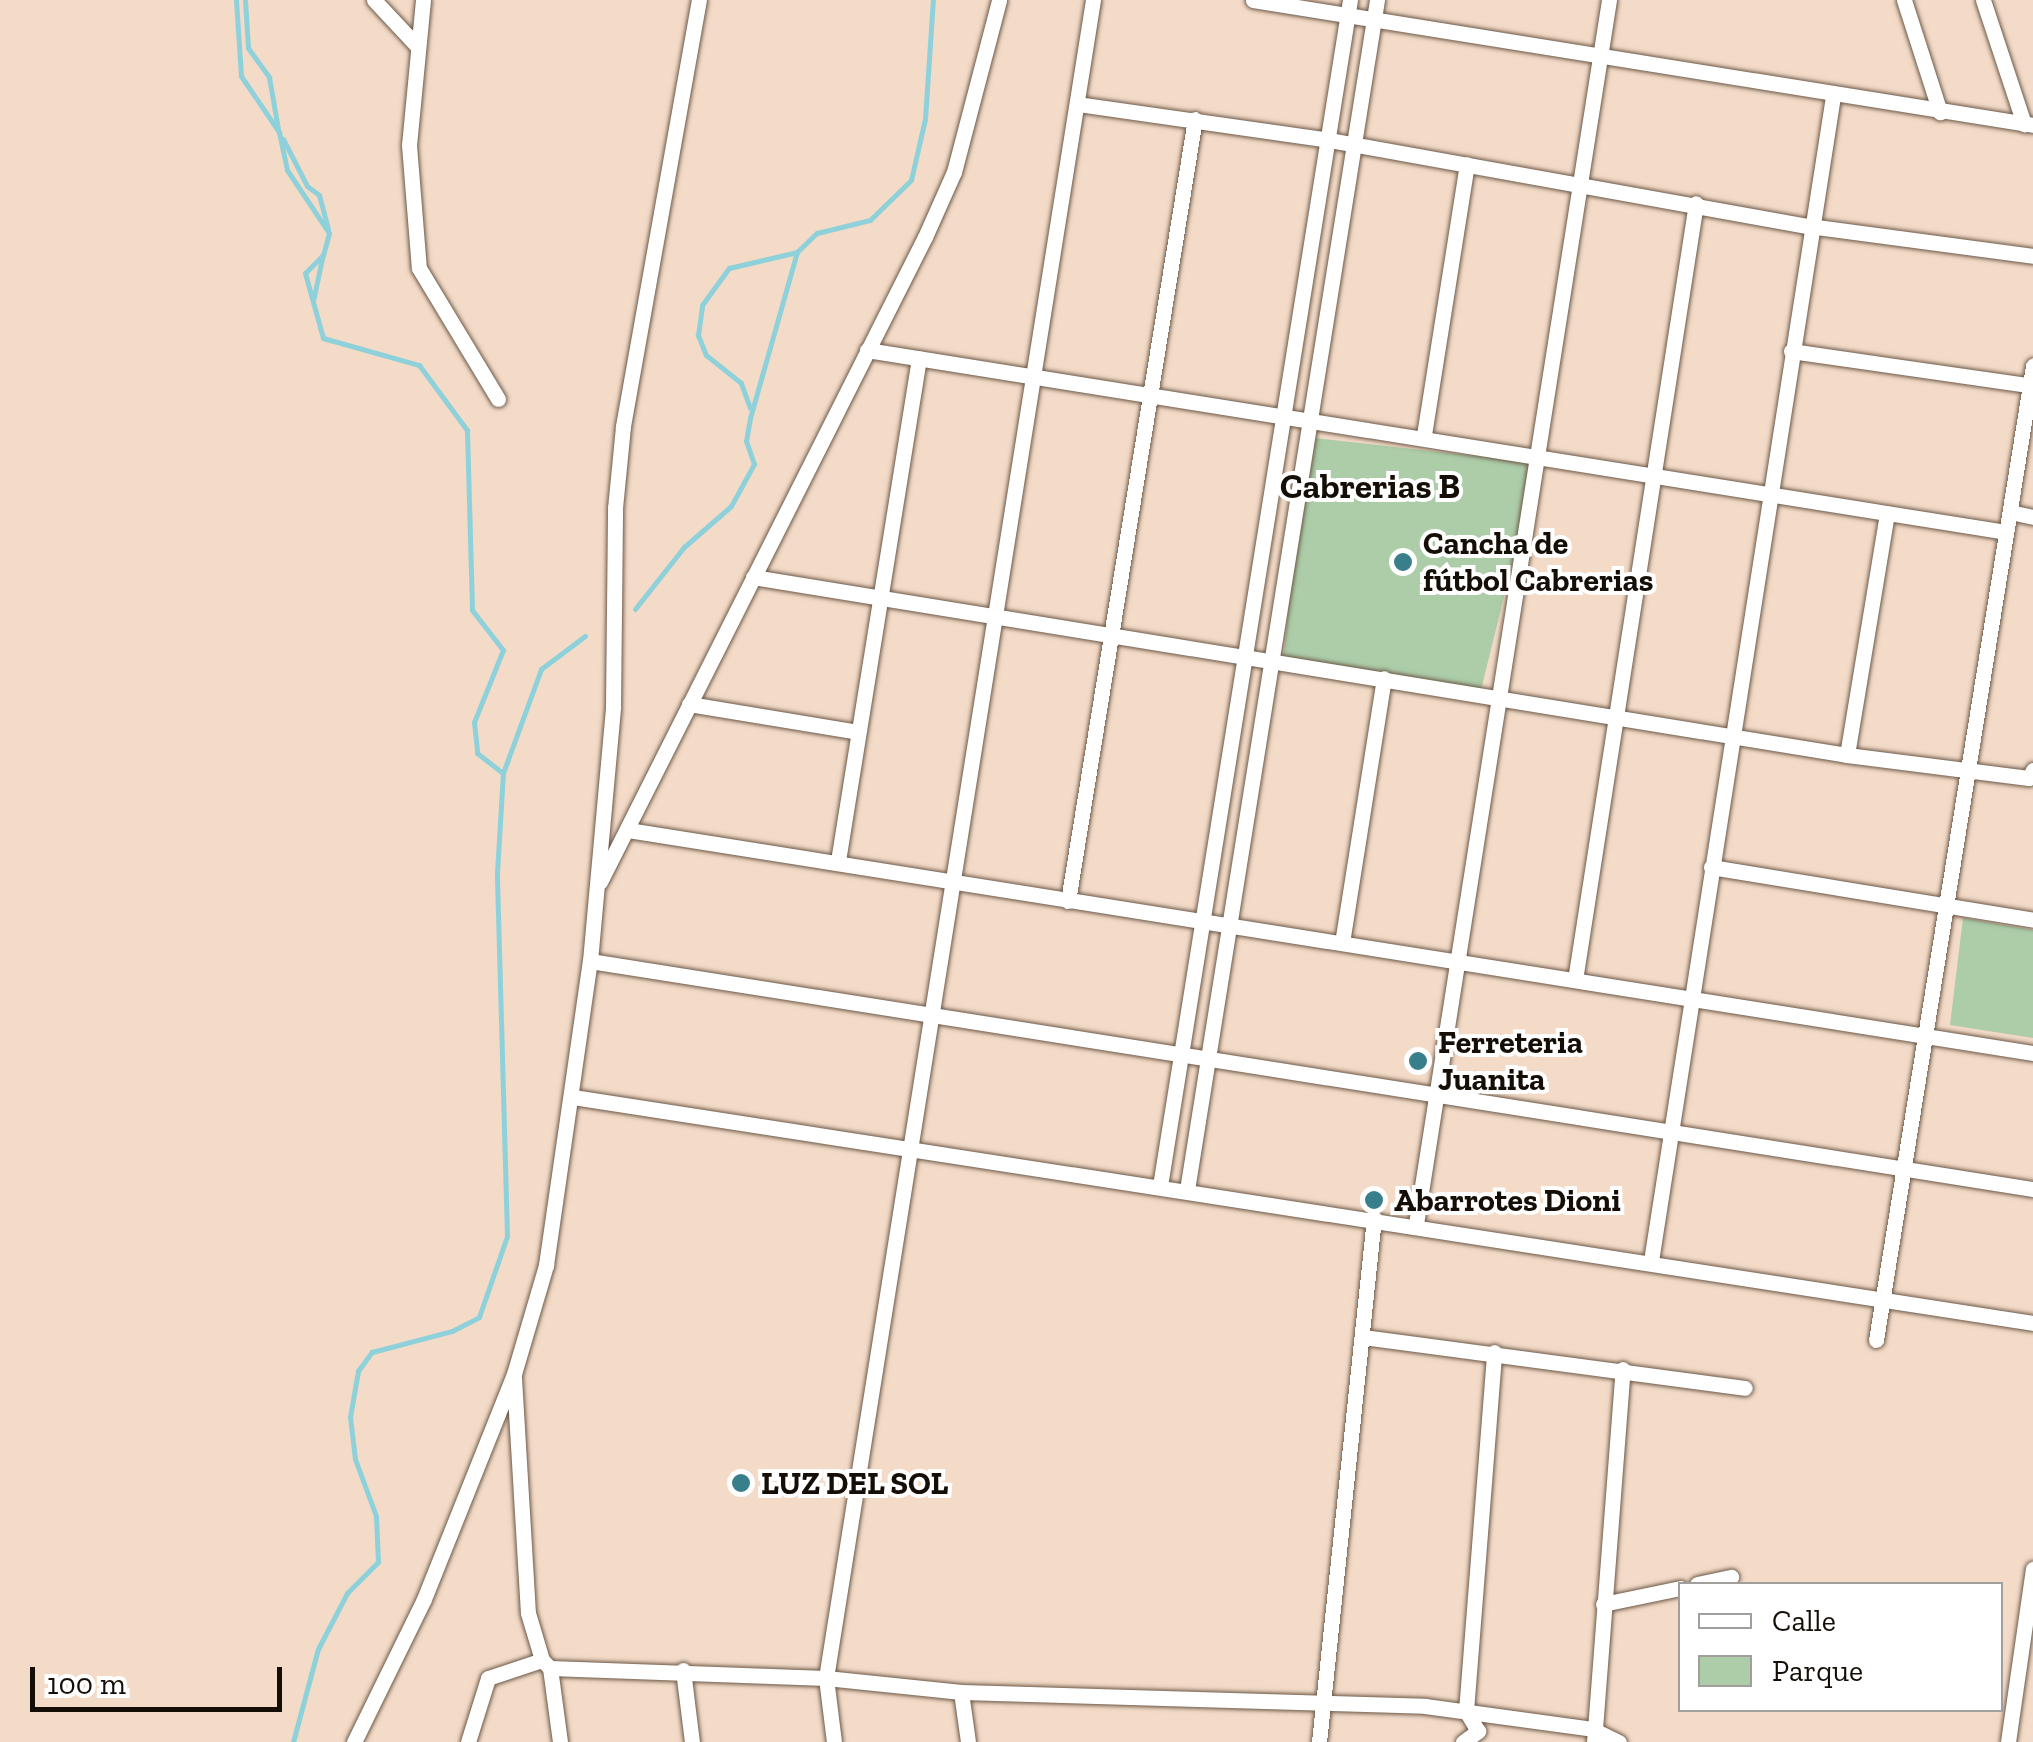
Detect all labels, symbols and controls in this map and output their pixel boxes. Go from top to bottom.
district label: Cabrerias B [1280,465,1460,507]
place label: Cancha de fútbol Cabrerias [1423,525,1653,600]
marker: Cancha de fútbol Cabrerias [1392,551,1414,573]
place label: Ferreteria Juanita [1438,1024,1583,1099]
marker: Ferreteria Juanita [1407,1050,1429,1072]
place label: Abarrotes Dioni [1394,1181,1621,1219]
marker: Abarrotes Dioni [1363,1189,1385,1211]
place label: LUZ DEL SOL [761,1464,949,1502]
marker: LUZ DEL SOL [730,1472,752,1494]
legend [1678,1582,2003,1712]
text: Calle [1772,1603,1836,1639]
scale bar [35,1647,288,1709]
text: Parque [1772,1653,1863,1689]
text: 100 m [47,1666,126,1702]

